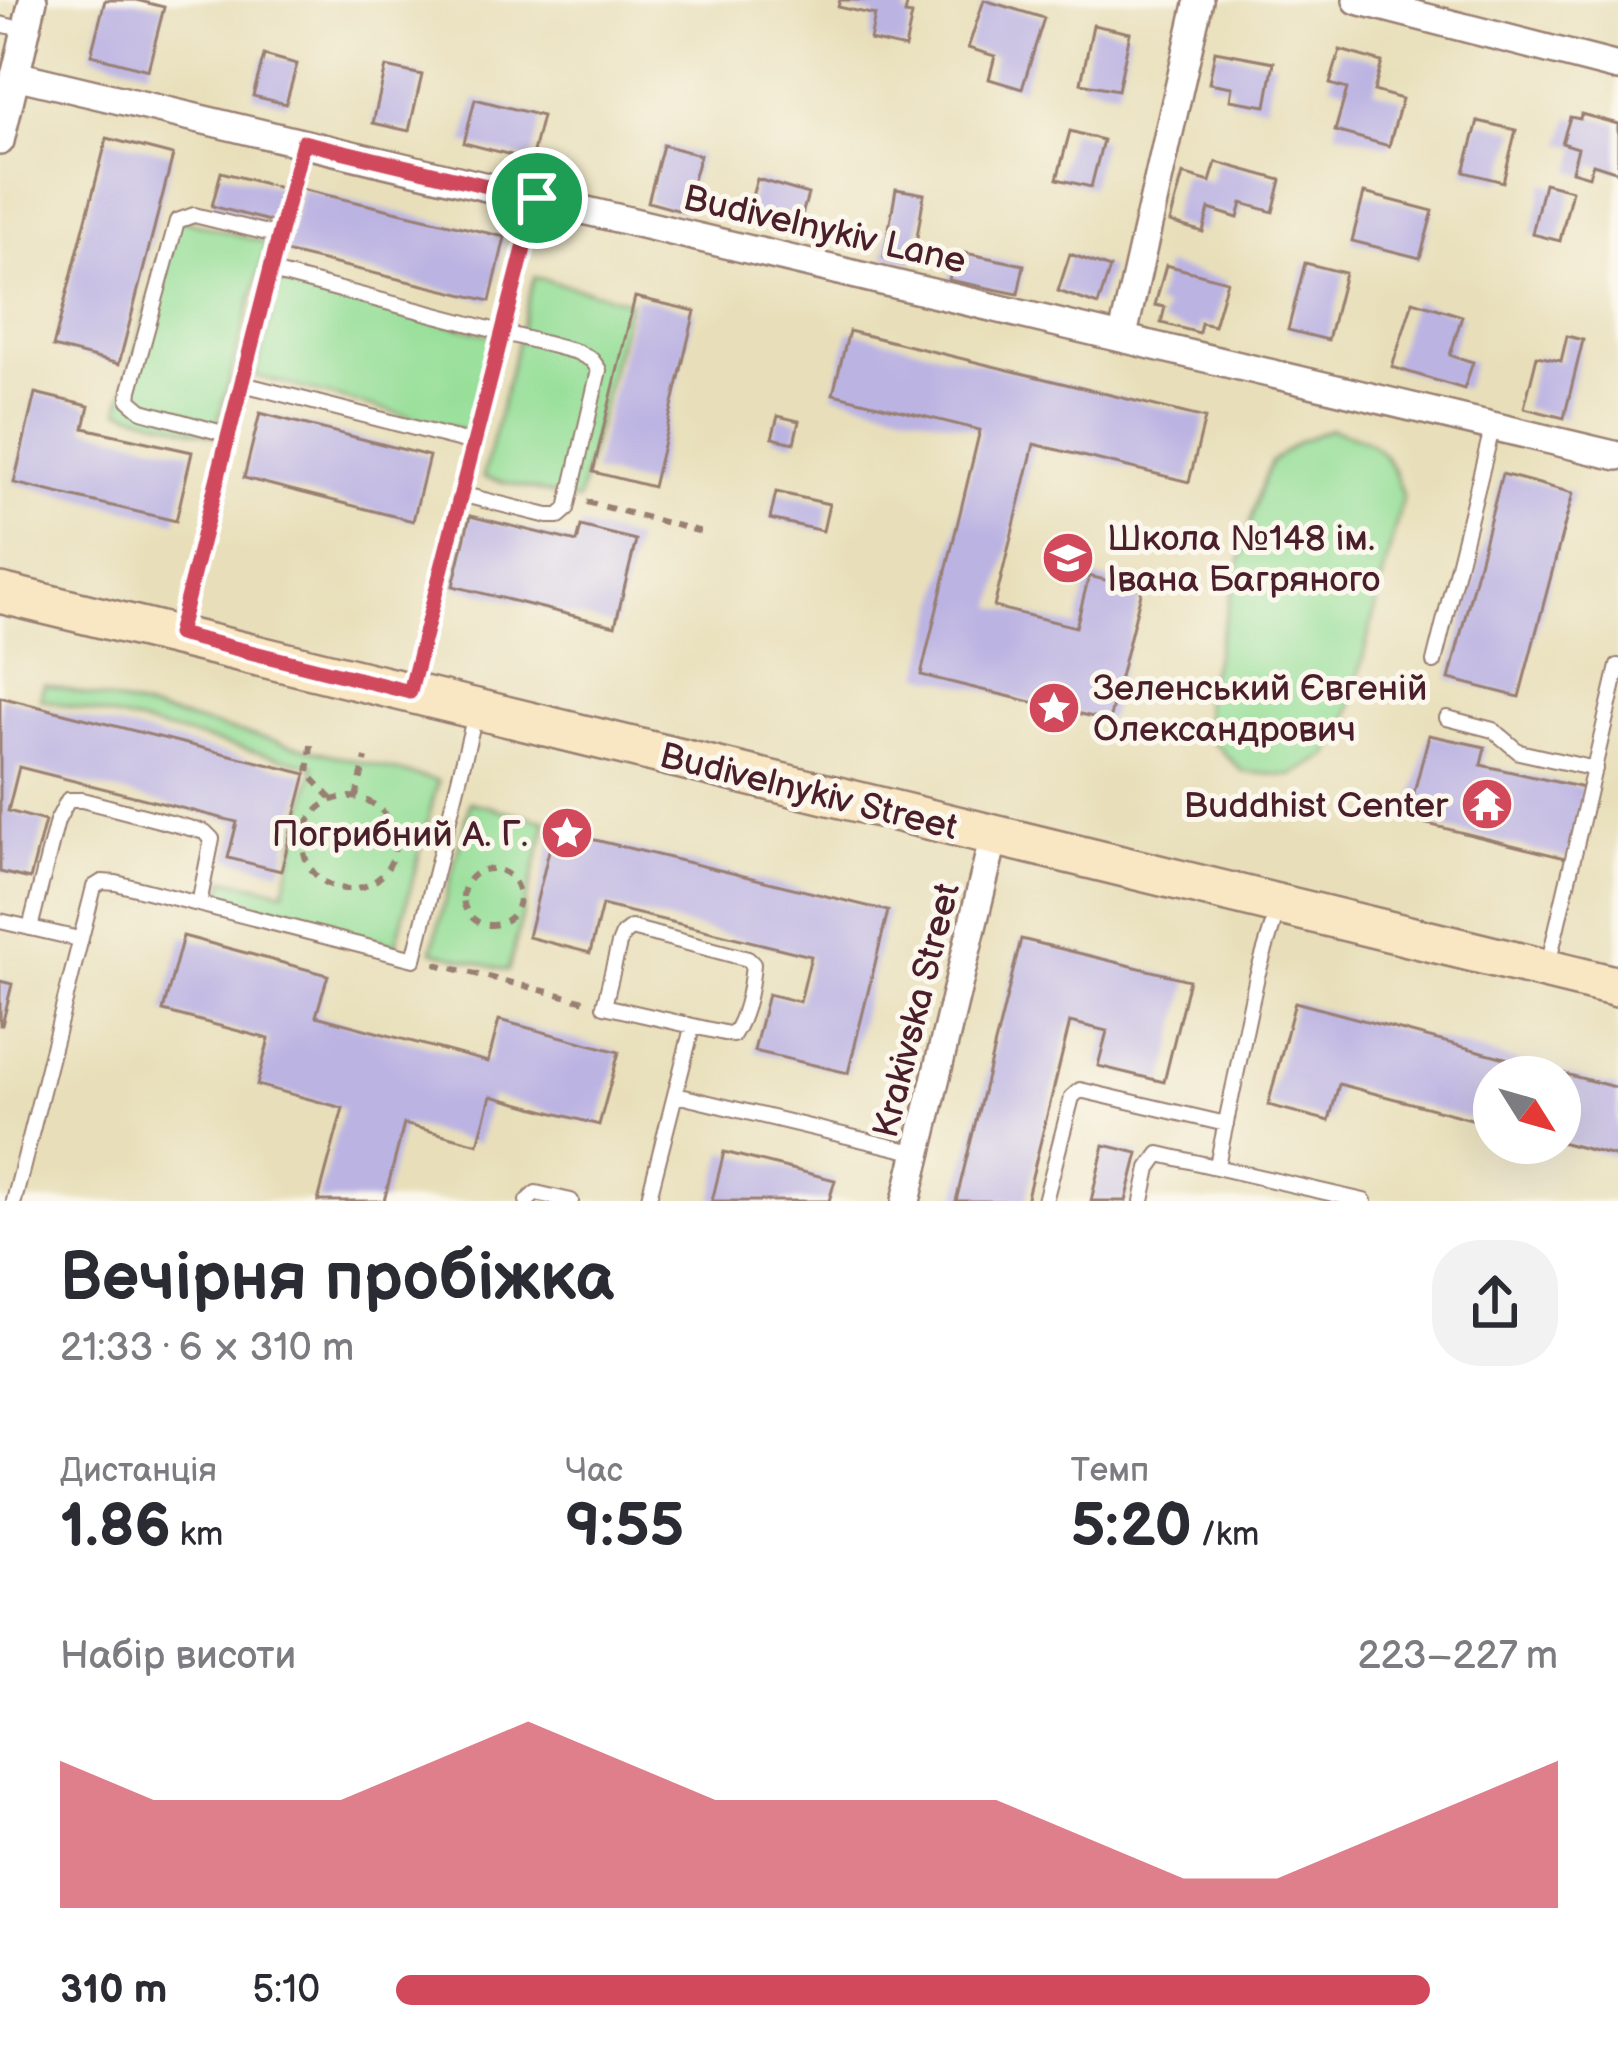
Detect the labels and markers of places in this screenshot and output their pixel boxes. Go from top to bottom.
pin [486,147,588,249]
place label: Школа №148 ім. Івана Багряного [1107,518,1380,602]
school or university icon: Школа №148 ім. Івана Багряного [1040,530,1096,586]
place label: Зеленський Євгеній Олександрович [1093,668,1427,752]
place icon: Зеленський Євгеній Олександрович [1026,680,1082,736]
temple icon: Buddhist Center [1459,776,1515,832]
place label: Buddhist Center [1184,785,1449,828]
place icon: Погрибний А. Г. [539,805,595,861]
place label: Погрибний А. Г. [272,814,528,857]

